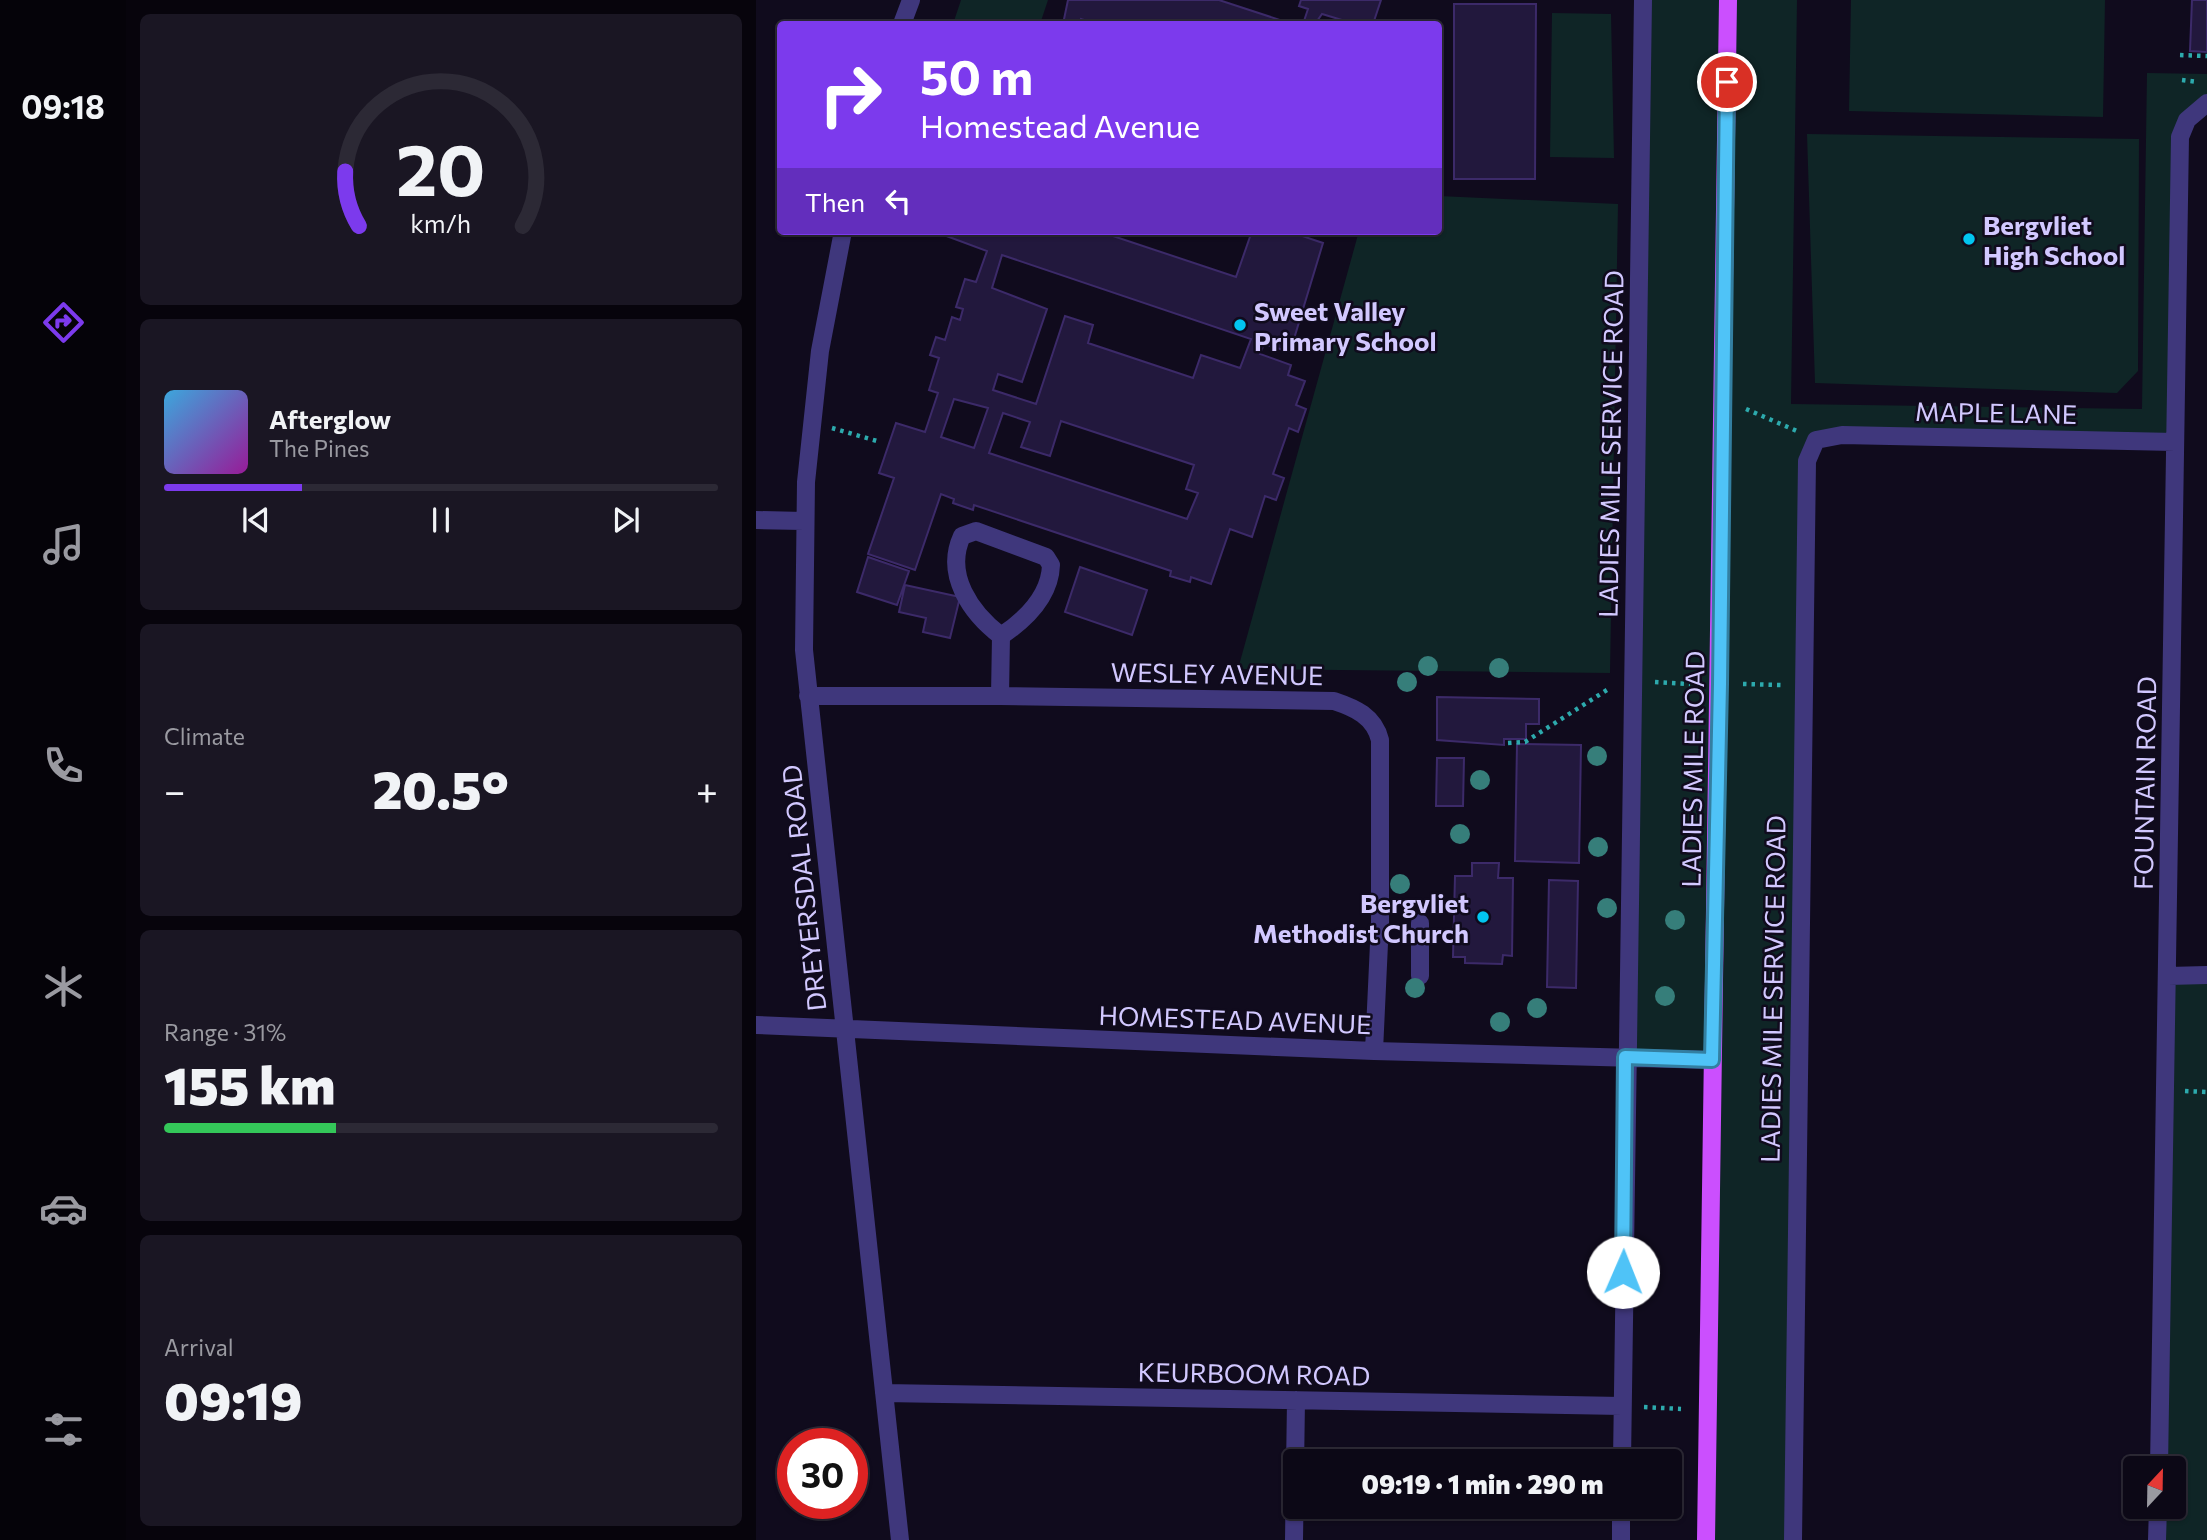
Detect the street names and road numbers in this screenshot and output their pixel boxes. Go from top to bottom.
street label: LADIES MILE SERVICE ROAD [1591,270,1629,618]
street label: MAPLE LANE [1915,395,2077,429]
street label: LADIES MILE ROAD [1674,650,1710,888]
street label: WESLEY AVENUE [1110,656,1324,690]
street label: FOUNTAIN ROAD [2127,676,2161,890]
street label: DREYERSDAL ROAD [775,763,831,1013]
street label: LADIES MILE SERVICE ROAD [1753,815,1791,1163]
street label: HOMESTEAD AVENUE [1098,999,1372,1039]
street label: KEURBOOM ROAD [1137,1355,1371,1391]

